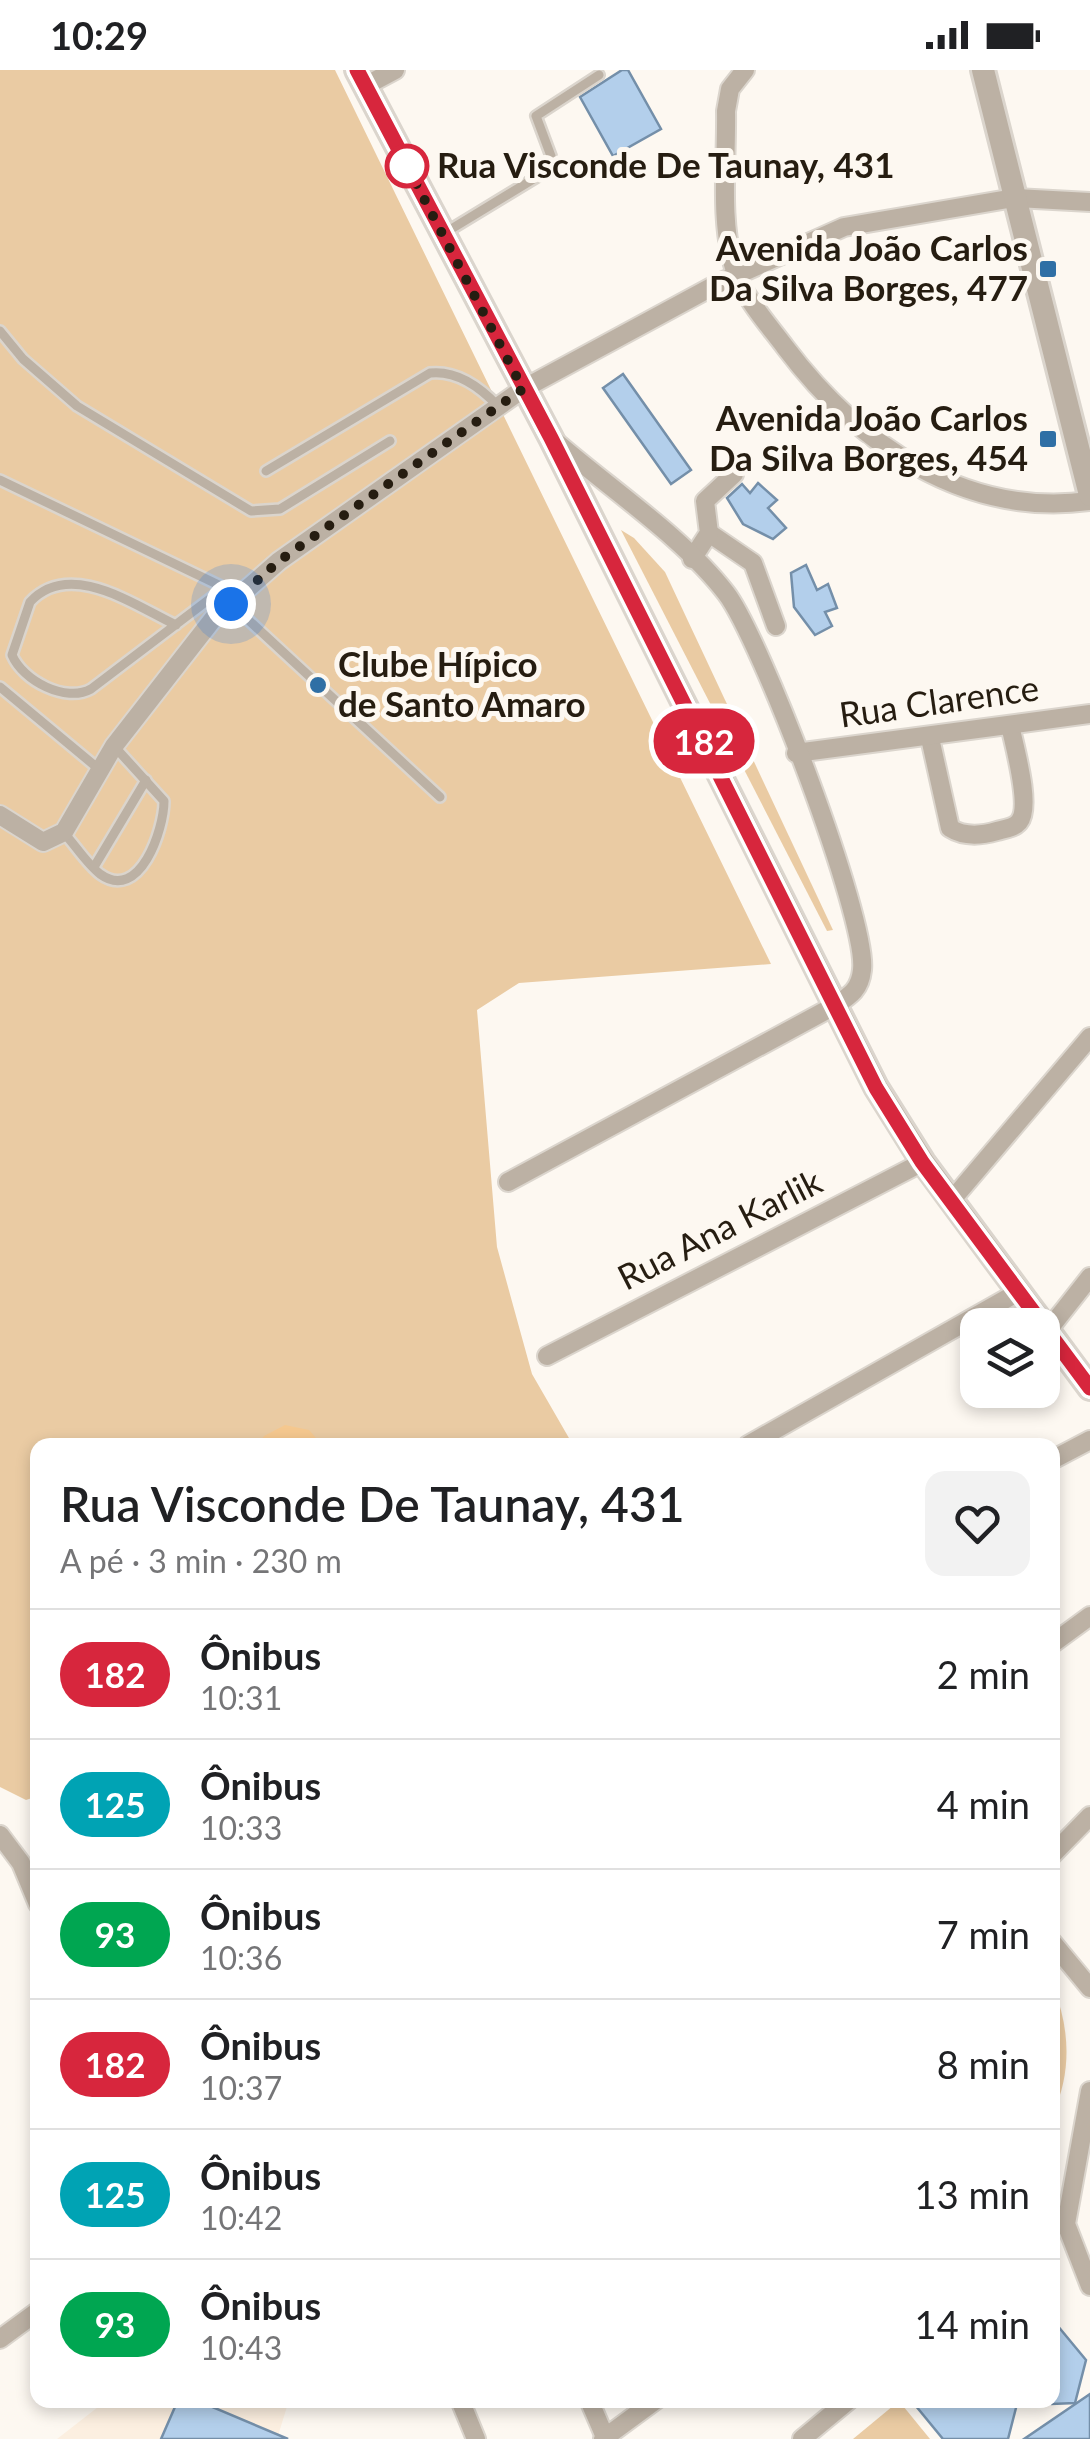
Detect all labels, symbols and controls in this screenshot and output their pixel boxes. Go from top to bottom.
text: 10:29 [50,12,148,58]
place label: Rua Visconde De Taunay, 431 [437,143,894,185]
marker: Rua Visconde De Taunay, 431 [386,145,428,187]
place label: Avenida João Carlos Da Silva Borges, 477 [709,226,1028,308]
marker: Avenida João Carlos Da Silva Borges, 477 [1037,258,1059,280]
place label: Avenida João Carlos Da Silva Borges, 454 [709,396,1028,478]
marker: Avenida João Carlos Da Silva Borges, 454 [1037,428,1059,450]
your location [206,579,256,629]
place label: Clube Hípico de Santo Amaro [338,642,586,724]
street label: Rua Clarence [836,665,1041,735]
marker: Clube Hípico de Santo Amaro [307,674,329,696]
line badge: 182 [646,708,762,774]
text: 182 [674,720,734,762]
street label: Rua Ana Karlik [610,1159,828,1298]
map controls [960,1308,1060,1408]
button: layers [960,1308,1060,1408]
button: heart [925,1471,1030,1576]
text: Rua Visconde De Taunay, 431 [60,1475,685,1532]
text: A pé · 3 min · 230 m [60,1541,342,1580]
text: Ônibus [200,1632,321,1678]
text: 2 min [937,1651,1030,1697]
text: 182 [85,1653,145,1695]
text: 10:31 [200,1678,282,1717]
text: Ônibus [200,1762,321,1808]
text: 4 min [937,1781,1030,1827]
text: 125 [85,1783,145,1825]
text: 10:33 [200,1808,282,1847]
text: Ônibus [200,1892,321,1938]
text: 7 min [937,1911,1030,1957]
text: 93 [95,1913,135,1955]
text: 10:36 [200,1938,282,1977]
text: Ônibus [200,2022,321,2068]
text: 8 min [937,2041,1030,2087]
text: 182 [85,2043,145,2085]
text: 10:37 [200,2068,282,2107]
text: Ônibus [200,2152,321,2198]
text: 13 min [915,2171,1030,2217]
text: 125 [85,2173,145,2215]
text: 10:42 [200,2198,282,2237]
text: Ônibus [200,2282,321,2328]
text: 14 min [915,2301,1030,2347]
text: 93 [95,2303,135,2345]
text: 10:43 [200,2328,282,2367]

